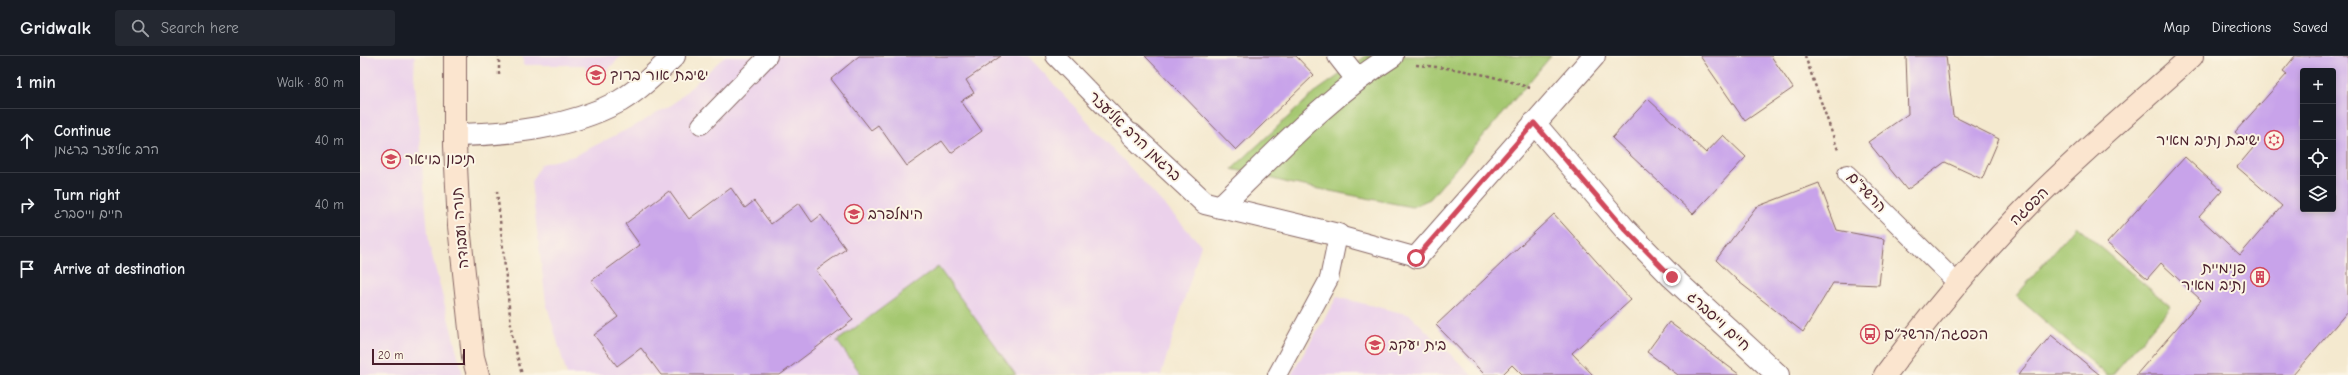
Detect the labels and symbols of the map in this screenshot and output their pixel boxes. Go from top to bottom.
school or university icon: ישיבת אור ברוך [585,64,607,86]
place label: ישיבת אור ברוך [610,66,709,84]
street label: ברגמן הרב אליעזר [1085,87,1185,185]
synagogue icon: ישיבת נתיב מאיר [2263,129,2285,151]
place label: ישיבת נתיב מאיר [2156,131,2260,149]
school or university icon: תיכון בויאר [380,148,402,170]
place label: תיכון בויאר [405,150,475,168]
street label: הרשד"ם [1844,168,1890,216]
street label: הפסגה [2006,183,2052,229]
street label: תורה ועבודה [447,186,473,270]
school or university icon: הימלפרב [843,203,865,225]
place label: הימלפרב [868,205,923,223]
route start [1407,249,1425,267]
place label: פנימיית נתיב מאיר [2181,259,2246,294]
building icon: פנימיית נתיב מאיר [2249,266,2271,288]
route end [1663,268,1681,286]
street label: חיים וייסברג [1684,287,1754,355]
bus stop icon: הפסגה/הרשד״ם [1859,323,1881,345]
place label: הפסגה/הרשד״ם [1884,325,1988,343]
school or university icon: בית יעקב [1364,334,1386,356]
place label: בית יעקב [1389,336,1446,354]
scale bar [372,347,465,366]

